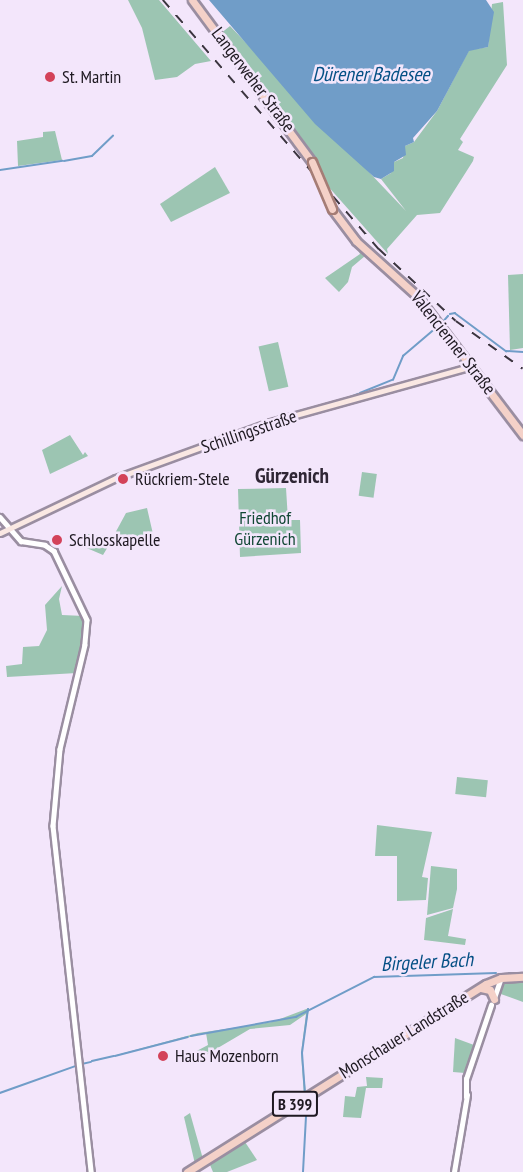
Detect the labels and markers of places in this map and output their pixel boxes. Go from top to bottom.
place label: St. Martin [62,66,122,88]
marker: St. Martin [43,70,57,84]
place label: Rückriem-Stele [135,468,230,490]
marker: Rückriem-Stele [116,472,130,486]
place label: Schlosskapelle [69,529,160,551]
marker: Schlosskapelle [50,533,64,547]
place label: Haus Mozenborn [175,1045,279,1067]
marker: Haus Mozenborn [156,1049,170,1063]

